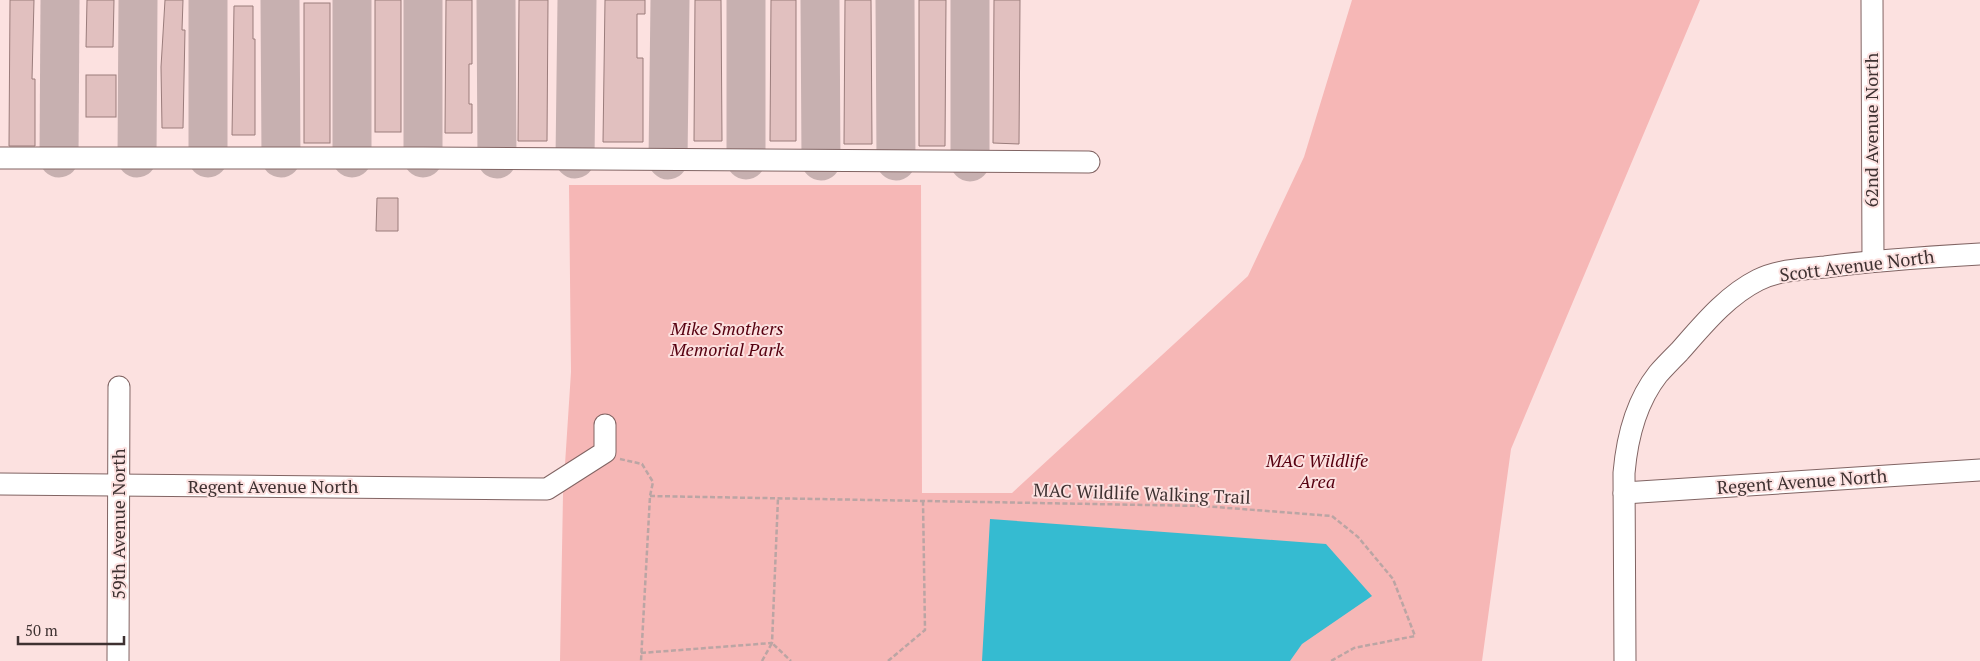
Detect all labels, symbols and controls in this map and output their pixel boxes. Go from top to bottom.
street label: 62nd Avenue North [1859,52,1883,207]
street label: Scott Avenue North [1778,244,1936,286]
park label: Mike Smothers Memorial Park [669,316,784,361]
street label: 59th Avenue North [106,448,130,600]
park label: MAC Wildlife Area [1265,448,1368,493]
street label: Regent Avenue North [1716,463,1888,499]
street label: Regent Avenue North [188,474,359,498]
street label: MAC Wildlife Walking Trail [1033,477,1251,509]
scale bar [18,614,124,646]
text: 50 m [25,620,58,640]

